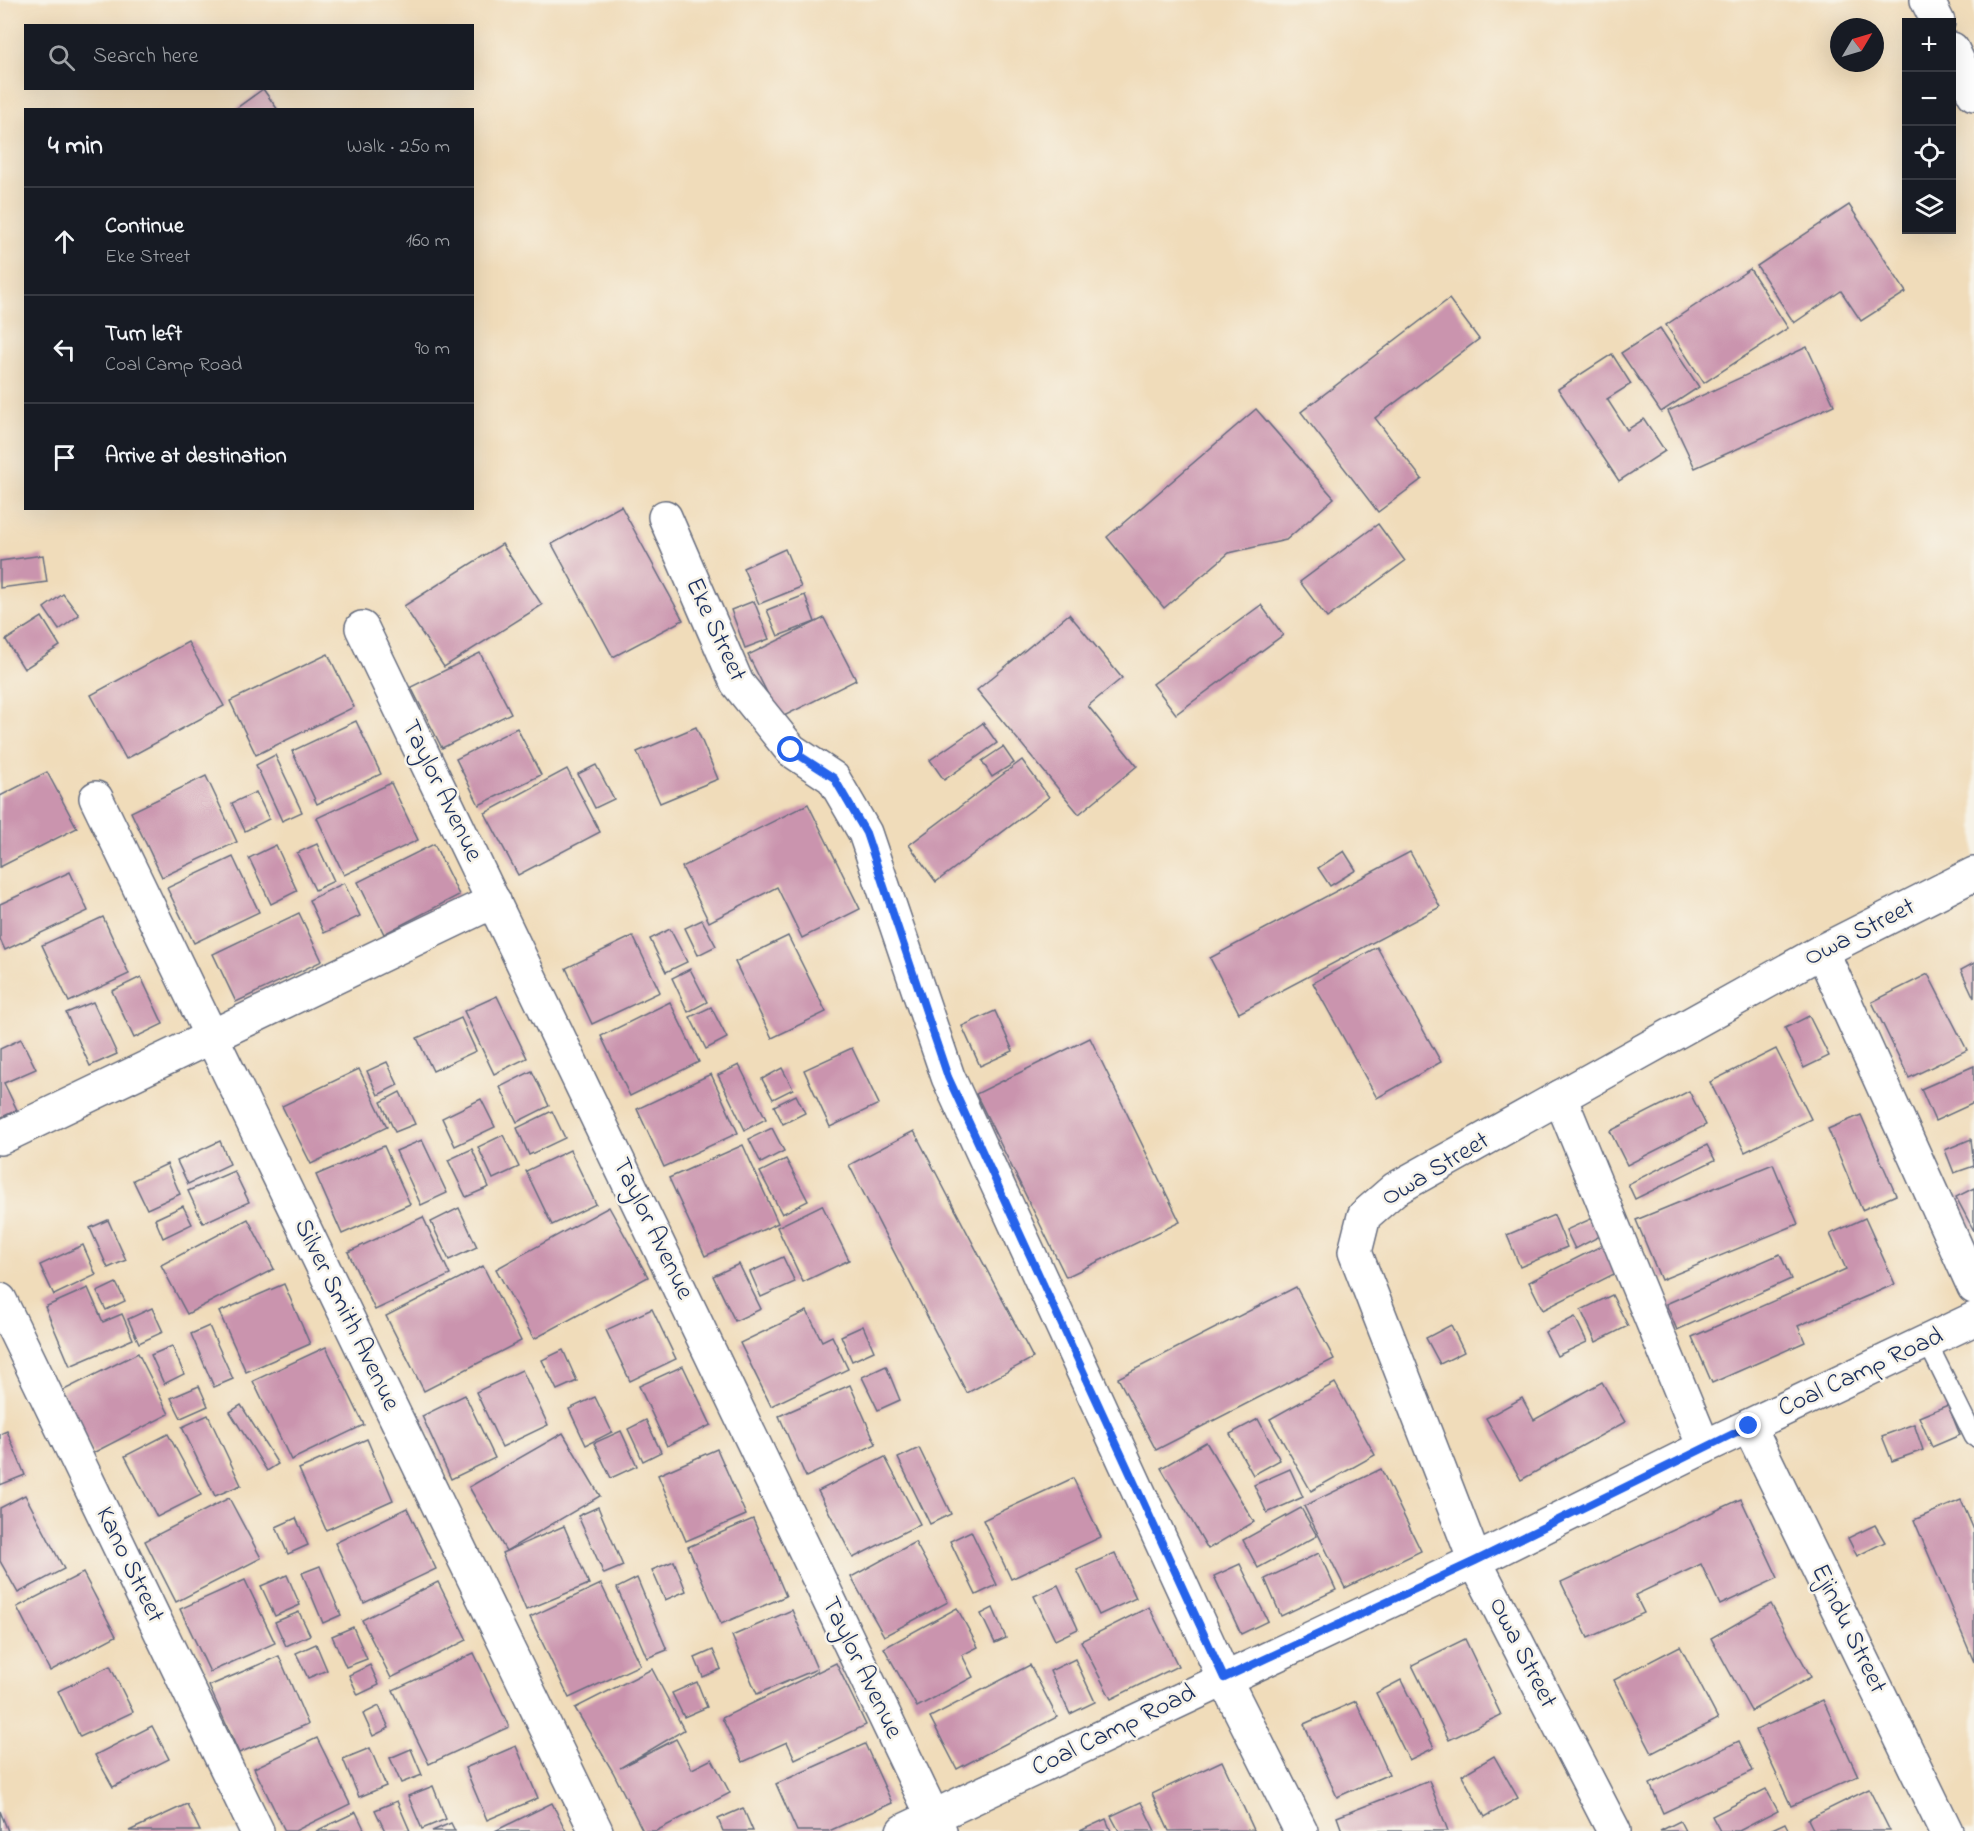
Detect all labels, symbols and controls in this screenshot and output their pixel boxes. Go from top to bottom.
north arrow [1830,18,1884,72]
map controls [1902,18,1956,234]
button: + [1902,18,1956,72]
search box [24,24,474,90]
icon: search [45,41,78,74]
text: Search here [93,41,198,73]
button: − [1902,72,1956,126]
button: locate [1902,126,1956,180]
text: 4 min [48,128,103,166]
text: Walk · 250 m [347,133,450,162]
button: layers [1902,180,1956,234]
text: Continue [105,211,184,243]
icon: ahead [48,225,81,258]
text: 160 m [406,227,450,256]
text: Eke Street [105,243,190,272]
text: Turn left [105,319,182,351]
icon: left [48,333,81,366]
text: 90 m [415,335,450,364]
text: Coal Camp Road [105,351,242,380]
icon: arrive [48,441,81,474]
text: Arrive at destination [105,441,287,473]
street label: Eke Street [674,572,756,688]
street label: Taylor Avenue [390,714,492,869]
route start [777,736,803,762]
street label: Owa Street [1798,889,1922,977]
street label: Owa Street [1375,1123,1498,1217]
street label: Taylor Avenue [601,1152,703,1307]
street label: Silver Smith Avenue [283,1212,409,1418]
street label: Coal Camp Road [1772,1318,1950,1428]
route end [1735,1412,1761,1438]
street label: Kano Street [85,1500,174,1630]
street label: Ejindu Street [1800,1558,1896,1700]
street label: Taylor Avenue [810,1591,912,1746]
street label: Owa Street [1478,1591,1566,1715]
street label: Coal Camp Road [1026,1675,1203,1787]

